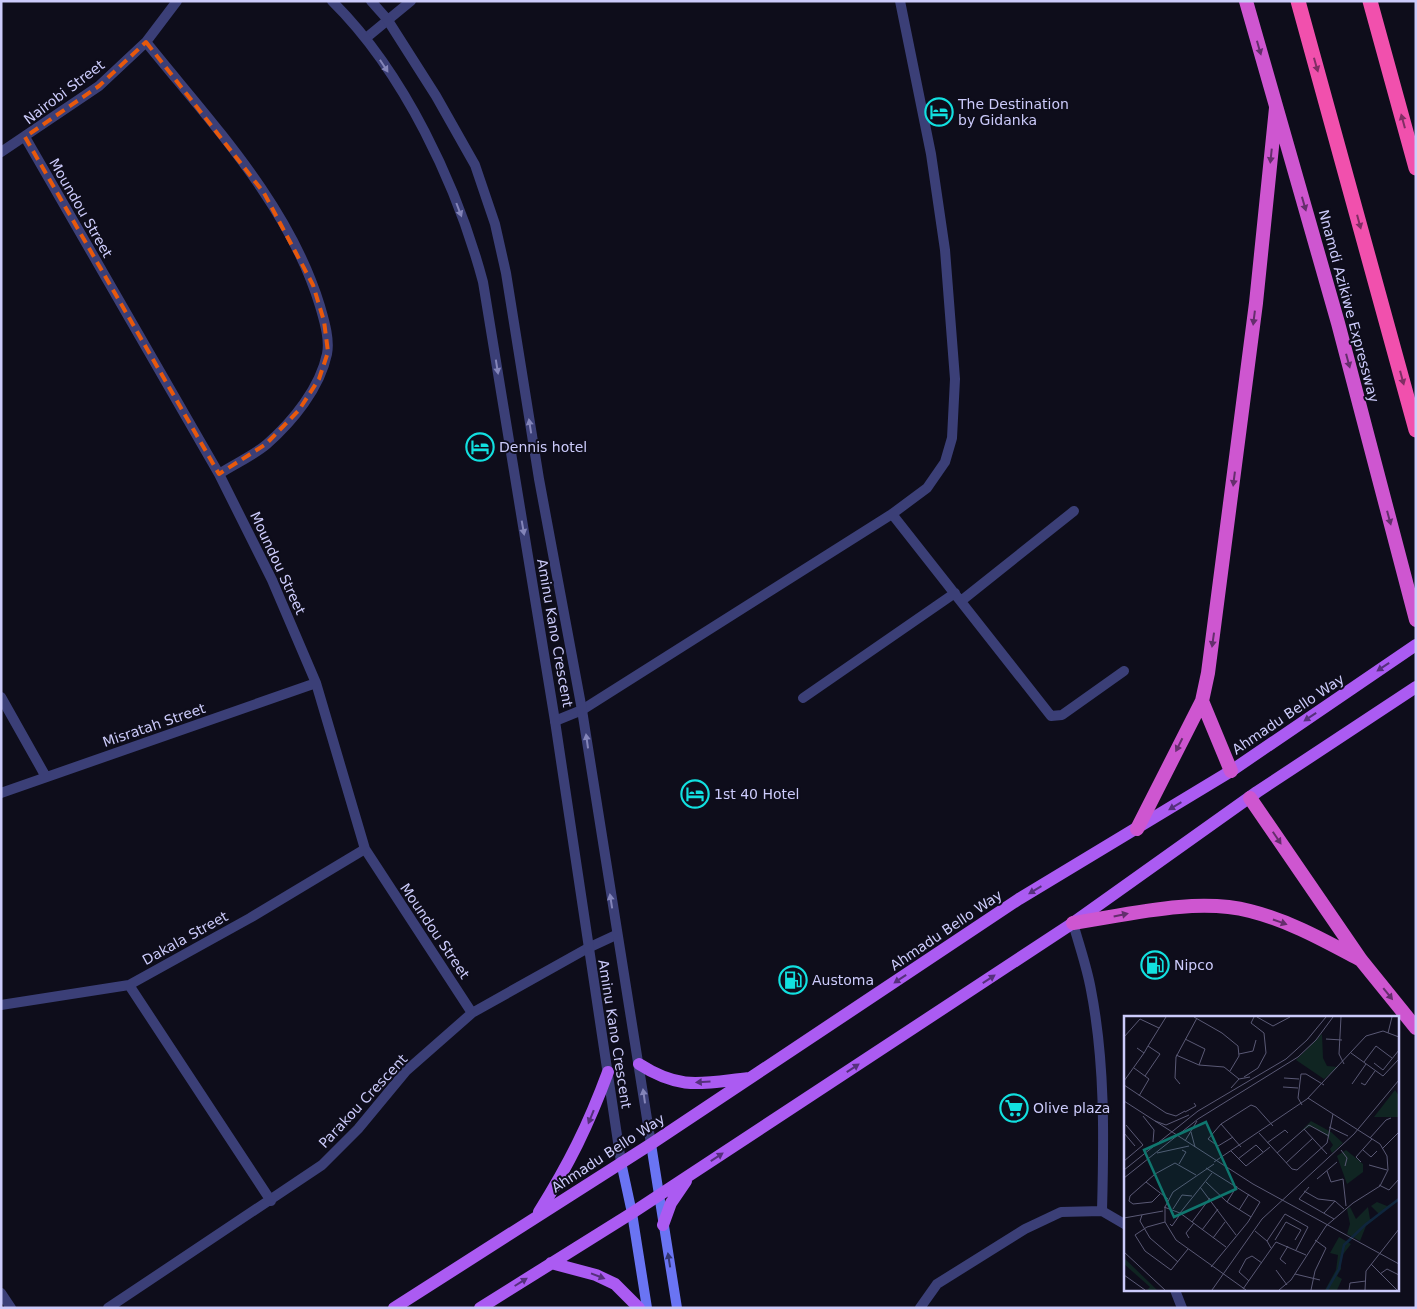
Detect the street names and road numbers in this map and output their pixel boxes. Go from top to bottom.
street label: Nairobi Street [21,56,108,127]
street label: Moundou Street [46,156,116,261]
street label: Nnamdi Azikiwe Expressway [1316,208,1382,404]
street label: Moundou Street [247,509,309,617]
street label: Aminu Kano Crescent [534,557,576,709]
street label: Ahmadu Bello Way [1229,671,1347,757]
street label: Misratah Street [101,700,208,750]
street label: Moundou Street [397,880,473,982]
street label: Ahmadu Bello Way [887,887,1005,973]
street label: Dakala Street [139,908,231,968]
street label: Aminu Kano Crescent [595,958,635,1110]
street label: Parakou Crescent [316,1051,411,1151]
street label: Ahmadu Bello Way [548,1110,668,1196]

